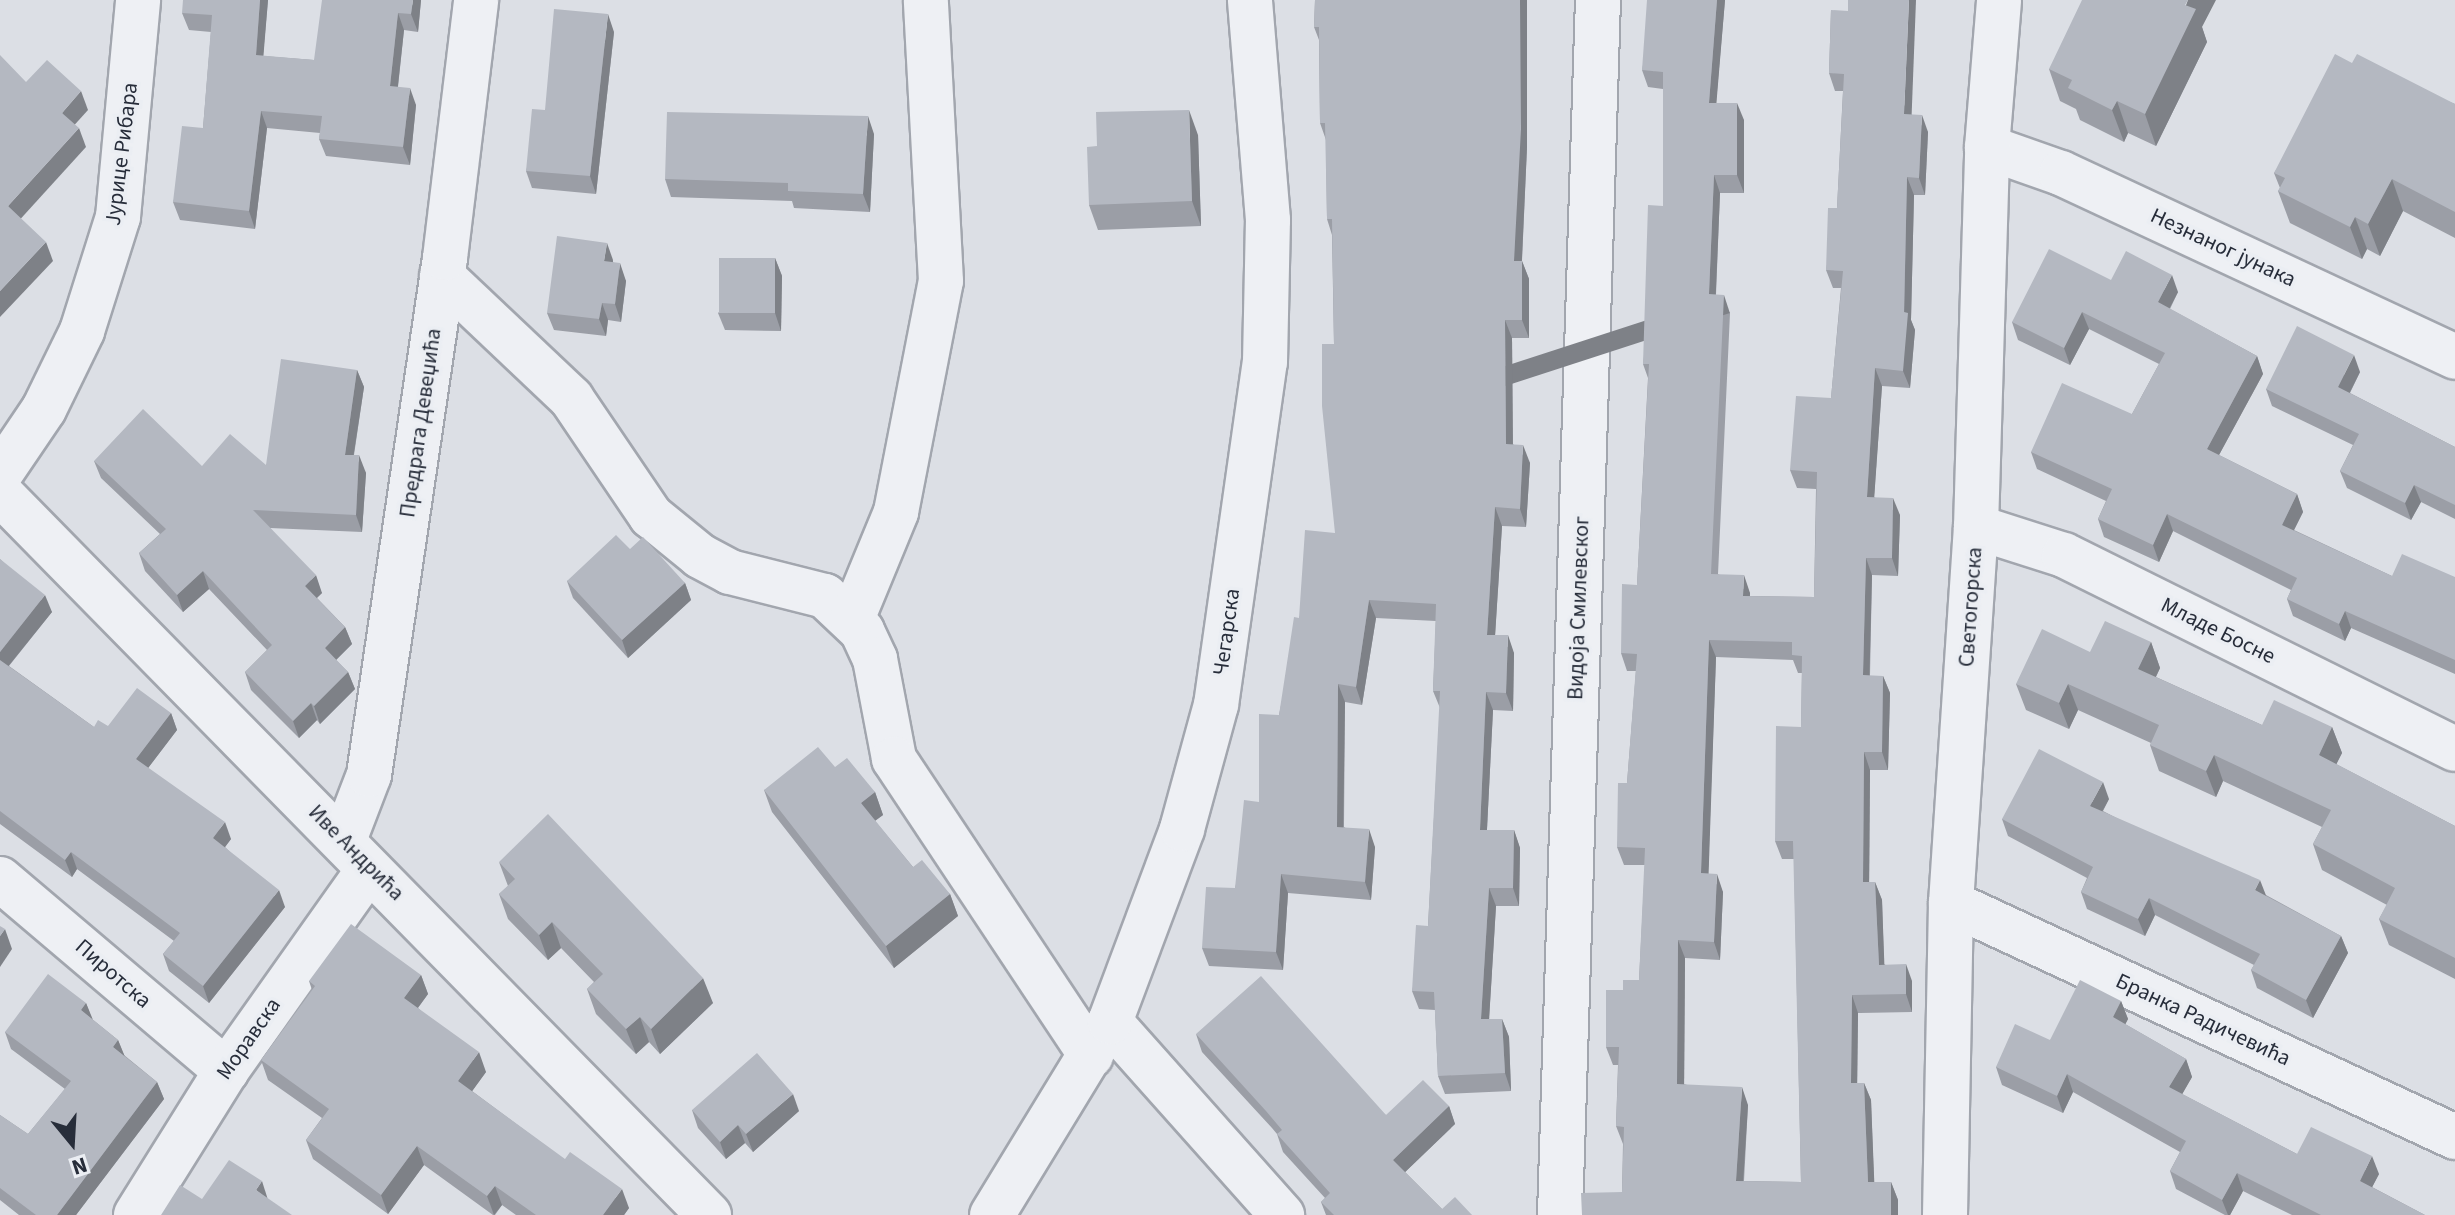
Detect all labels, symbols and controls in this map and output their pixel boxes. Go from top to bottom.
street label: Јурице Рибара [100,81,144,227]
street label: Незнаног јунака [2146,203,2300,293]
street label: Предрага Девеџића [395,327,447,519]
street label: Видоја Смилевског [1563,516,1595,700]
street label: Светогорска [1954,546,1988,668]
street label: Чегарска [1208,587,1246,677]
street label: Младе Босне [2157,592,2279,670]
street label: Иве Андрића [303,800,409,906]
street label: Пиротска [70,934,156,1014]
street label: Бранка Радичевића [2111,968,2295,1072]
street label: Моравска [211,993,287,1085]
north arrow [32,1103,112,1183]
text: N [68,1148,91,1183]

